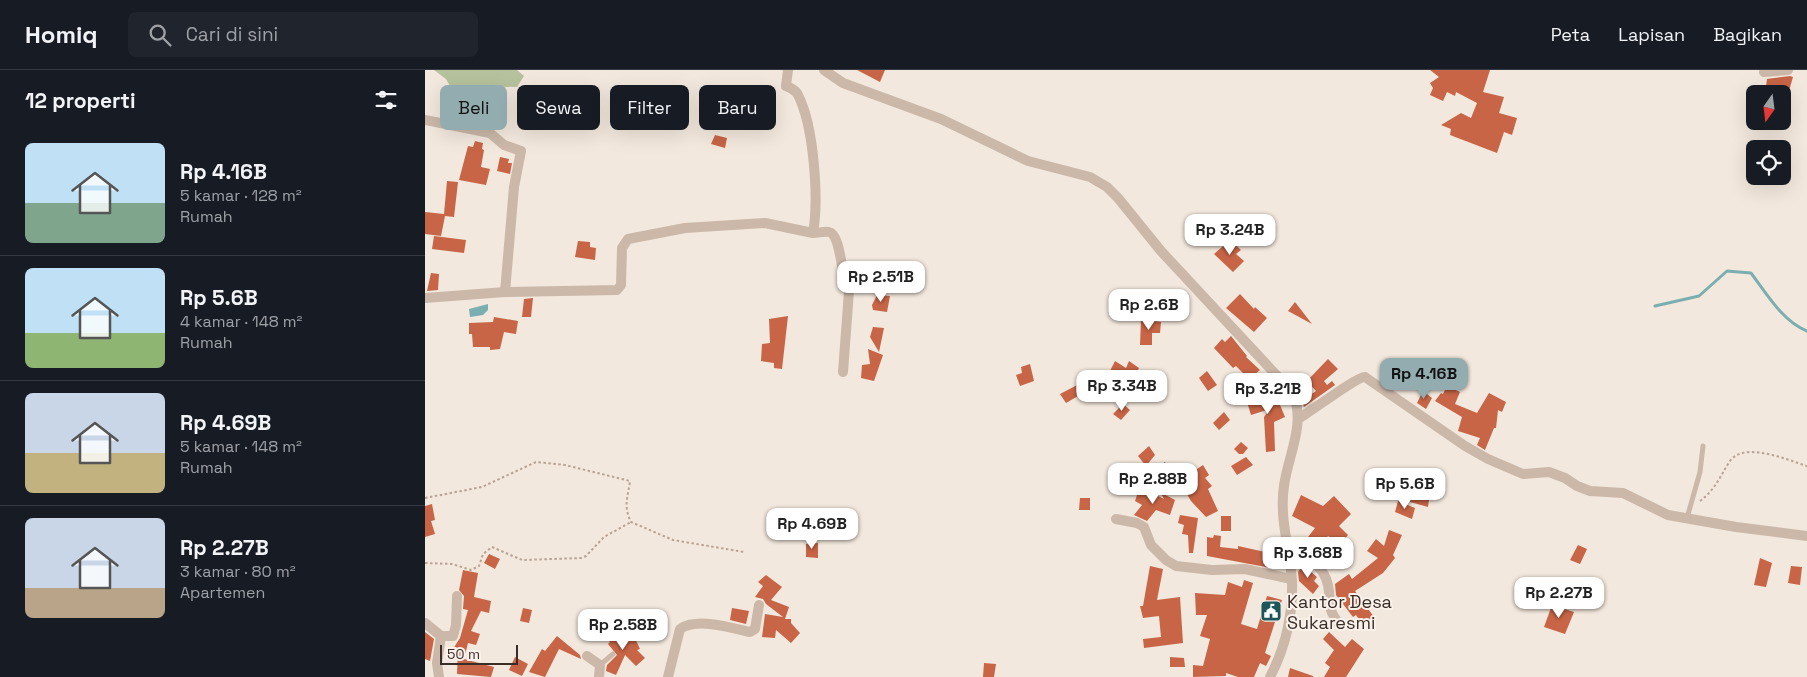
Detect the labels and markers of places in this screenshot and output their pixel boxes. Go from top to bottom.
pin: Rp 3.24B [1178,214,1282,256]
pin: Rp 2.51B [829,260,933,303]
pin: Rp 2.6B [1103,288,1195,331]
pin: Rp 4.16B [1372,358,1476,400]
pin: Rp 3.34B [1070,370,1174,412]
pin: Rp 3.21B [1216,372,1320,415]
pin: Rp 2.88B [1101,462,1205,505]
pin: Rp 5.6B [1359,468,1451,510]
pin: Rp 4.69B [760,508,864,550]
pin: Rp 3.68B [1256,536,1360,579]
pin: Rp 2.27B [1507,576,1611,619]
place label: Kantor Desa Sukaresmi [1287,590,1392,634]
public building icon: Kantor Desa Sukaresmi [1259,599,1283,623]
pin: Rp 2.58B [571,608,675,651]

